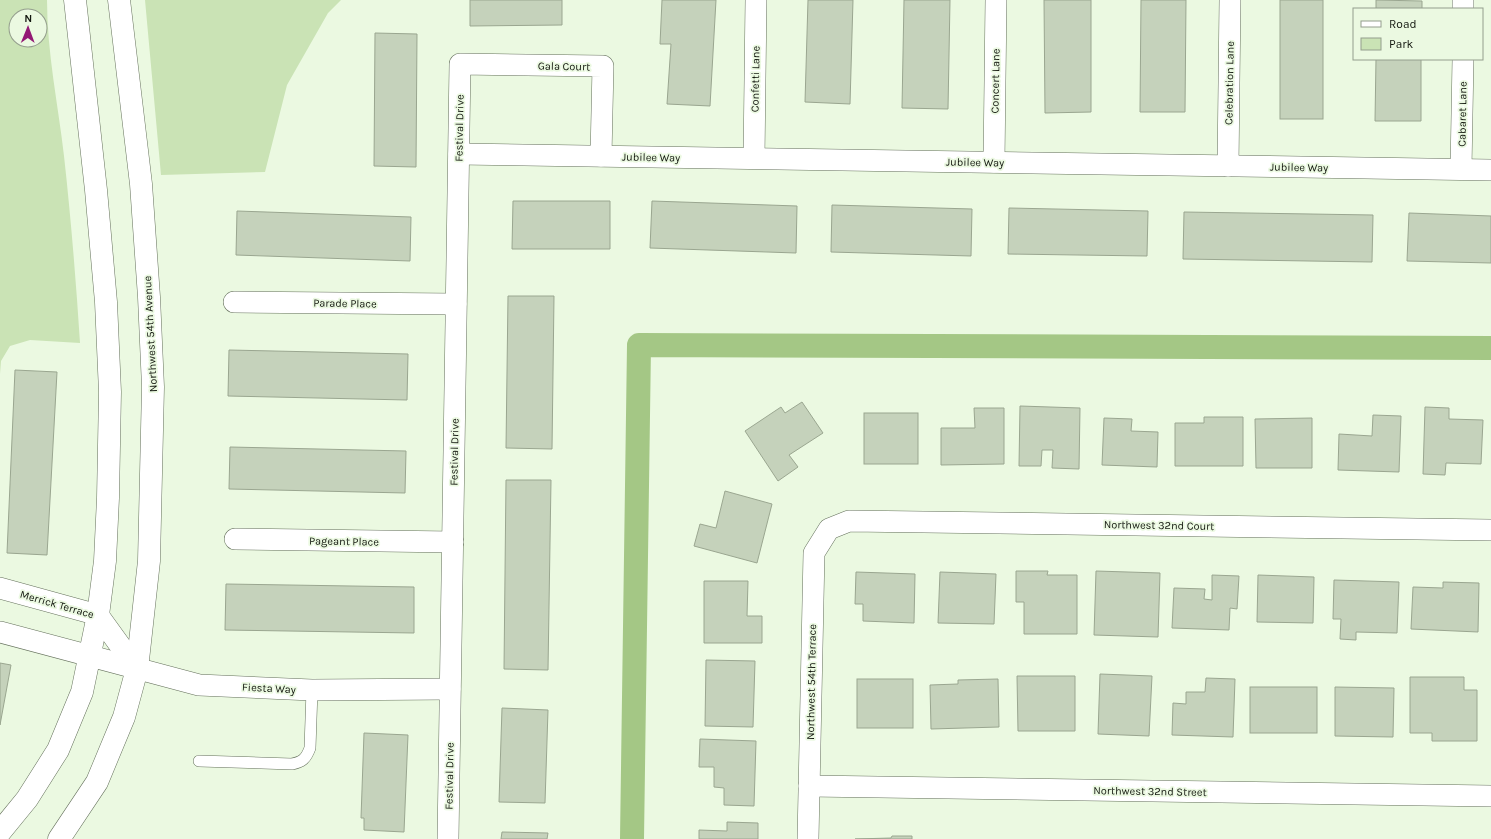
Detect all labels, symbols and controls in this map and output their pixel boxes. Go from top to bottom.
north arrow [8,8,48,48]
legend [1353,8,1483,60]
text: N [24,12,32,25]
text: Road [1389,17,1417,31]
text: Park [1389,37,1414,51]
street label: Celebration Lane [1222,41,1237,125]
street label: Confetti Lane [748,45,763,112]
street label: Concert Lane [988,48,1003,114]
street label: Gala Court [538,60,590,73]
street label: Cabaret Lane [1455,81,1470,147]
street label: Festival Drive [452,94,467,162]
street label: Jubilee Way [622,150,680,165]
street label: Jubilee Way [946,155,1004,170]
street label: Jubilee Way [1270,160,1328,175]
street label: Northwest 54th Avenue [141,275,160,392]
street label: Parade Place [313,296,377,311]
street label: Festival Drive [447,418,462,486]
street label: Northwest 32nd Court [1104,518,1214,533]
street label: Pageant Place [309,534,379,549]
street label: Merrick Terrace [18,588,96,621]
street label: Northwest 54th Terrace [804,624,819,740]
street label: Fiesta Way [242,681,296,696]
street label: Festival Drive [442,742,457,810]
street label: Northwest 32nd Street [1093,784,1207,799]

